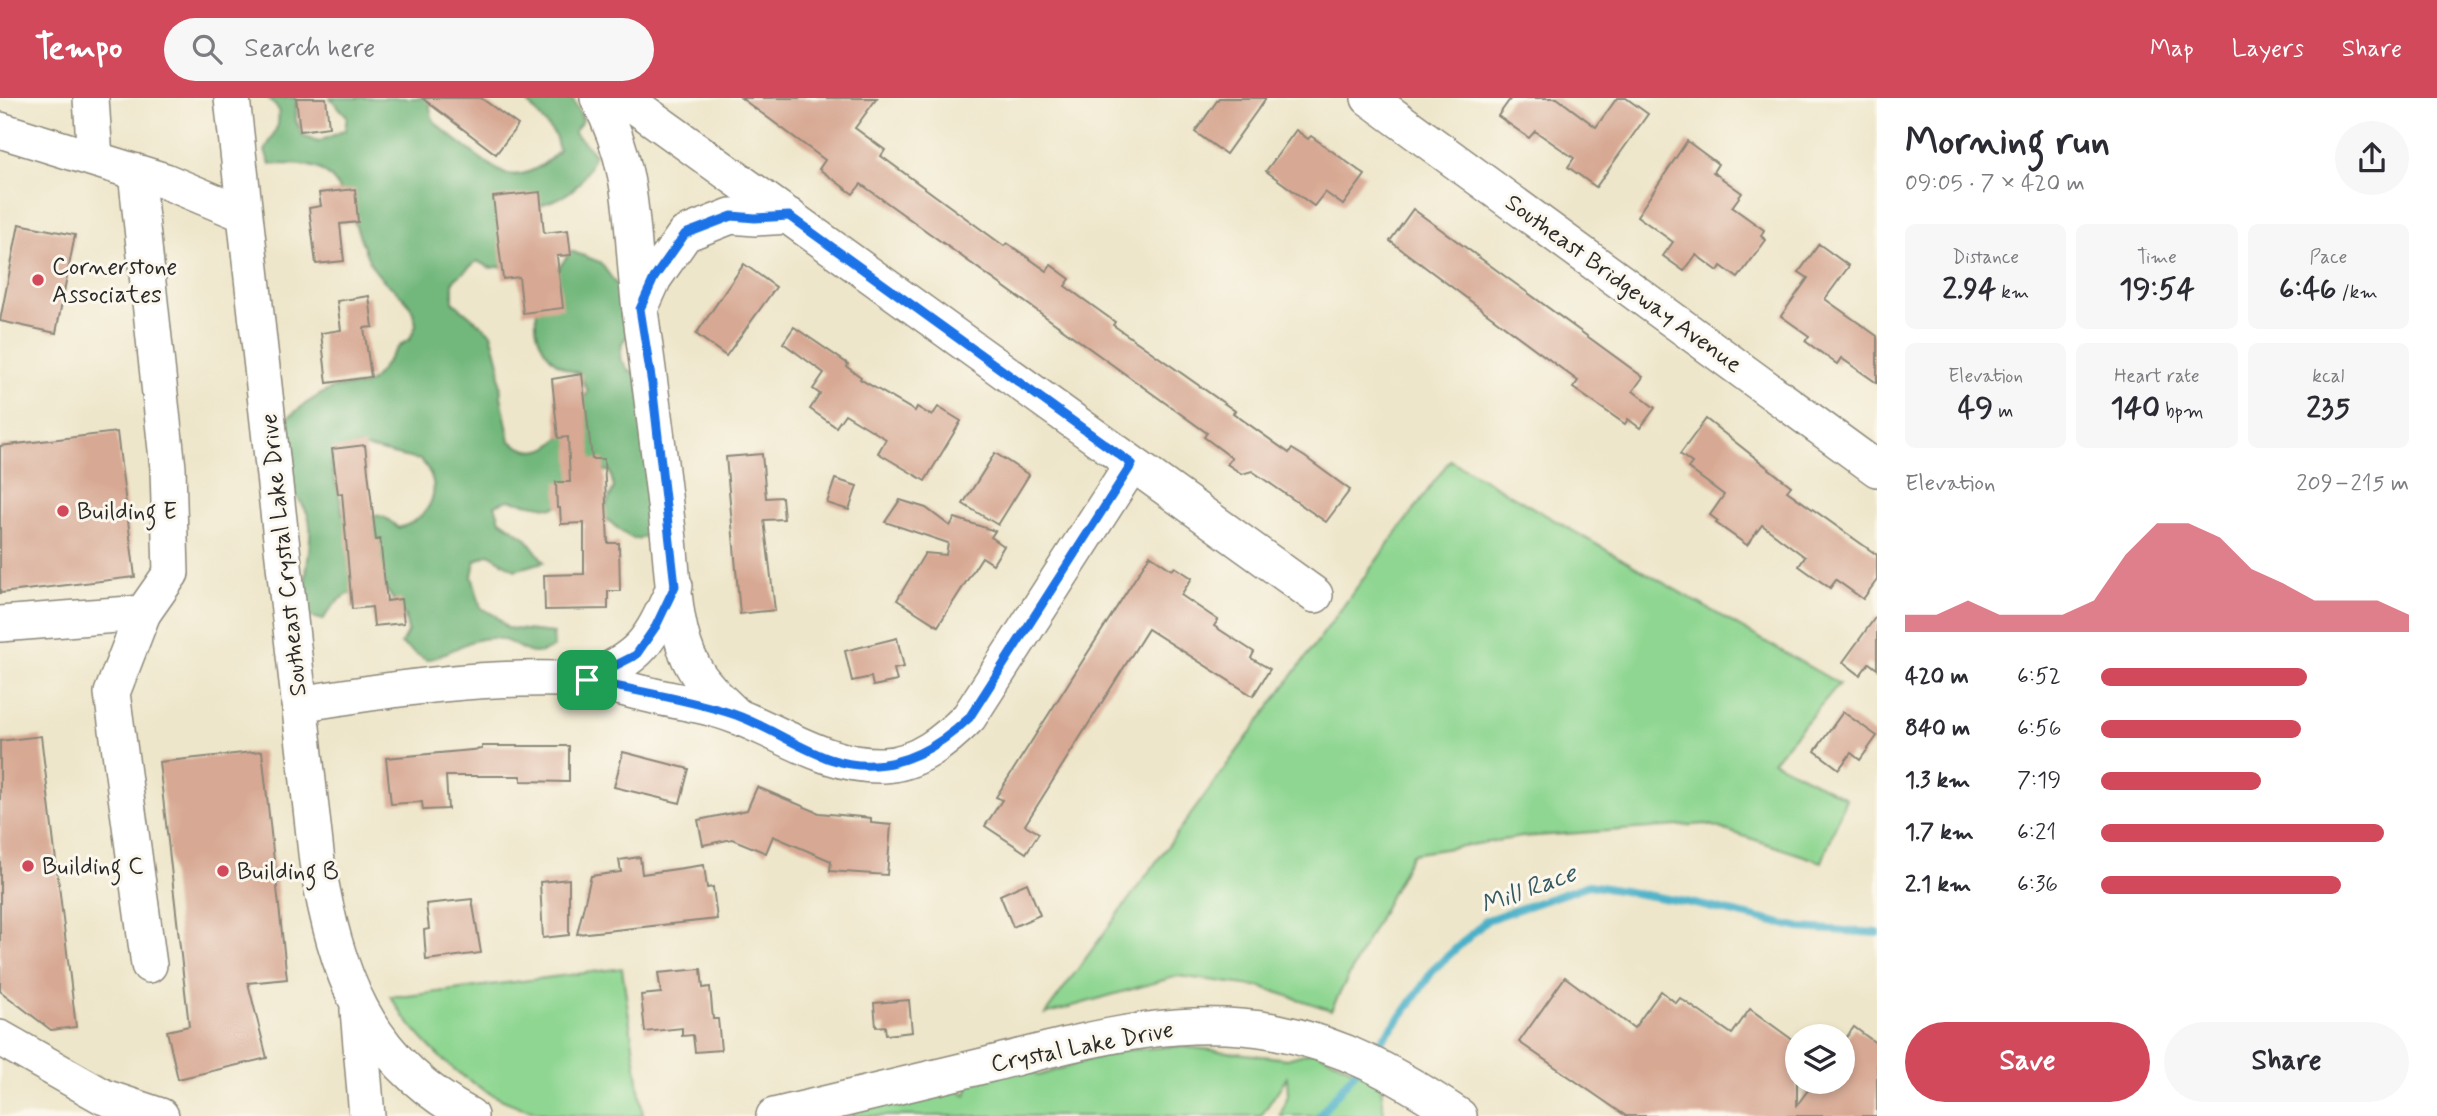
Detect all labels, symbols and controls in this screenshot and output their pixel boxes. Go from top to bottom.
search box [164,18,654,81]
text: Tempo [35,27,122,71]
icon: search [188,30,226,68]
text: Search here [244,32,375,66]
text: Map [2150,34,2194,65]
text: Layers [2232,34,2304,65]
text: Share [2342,34,2402,65]
text: Morning run [1905,118,2110,167]
button: share [2335,121,2409,195]
text: 09:05 · 7 × 420 m [1905,169,2085,199]
street label: Southeast Bridgeway Avenue [1498,188,1748,381]
text: Distance [1952,245,2019,270]
text: Time [2137,245,2177,270]
text: Pace [2309,245,2347,270]
place label: Cornerstone Associates [52,252,177,311]
text: 2.94 [1942,270,1996,309]
text: 19:54 [2119,270,2195,309]
text: 6:46 [2279,270,2336,309]
marker: Cornerstone Associates [30,272,46,288]
text: km [1996,280,2029,305]
text: /km [2336,280,2378,305]
text: Elevation [1948,364,2023,389]
text: Heart rate [2114,364,2200,389]
text: kcal [2312,364,2344,389]
text: 49 [1958,389,1993,428]
text: 140 [2110,389,2160,428]
text: 235 [2306,389,2350,428]
text: m [1993,399,2013,424]
text: bpm [2160,399,2204,424]
street label: Southeast Crystal Lake Drive [254,412,315,698]
text: Elevation [1905,469,1996,499]
text: 209–215 m [2296,469,2409,499]
place label: Building E [77,497,177,531]
marker: Building E [55,503,71,519]
pin [557,650,617,710]
icon: arrive [568,661,606,699]
text: 420 m [1905,662,1969,692]
text: 6:52 [2017,662,2061,692]
text: 840 m [1905,714,1970,744]
text: 6:56 [2017,714,2061,744]
text: 1.3 km [1905,766,1970,796]
text: 7:19 [2017,766,2061,796]
text: 1.7 km [1905,818,1974,848]
text: 6:21 [2017,818,2056,848]
place label: Building C [42,852,143,886]
water label: Mill Race [1476,856,1582,923]
place label: Building B [237,857,339,891]
marker: Building C [20,858,36,874]
marker: Building B [215,863,231,879]
text: 2.1 km [1905,870,1971,900]
text: 6:36 [2017,870,2058,900]
street label: Crystal Lake Drive [988,1015,1176,1080]
button: Save [1905,1022,2150,1102]
button: Share [2164,1022,2409,1102]
map controls [1785,1024,1855,1094]
button: layers [1785,1024,1855,1094]

